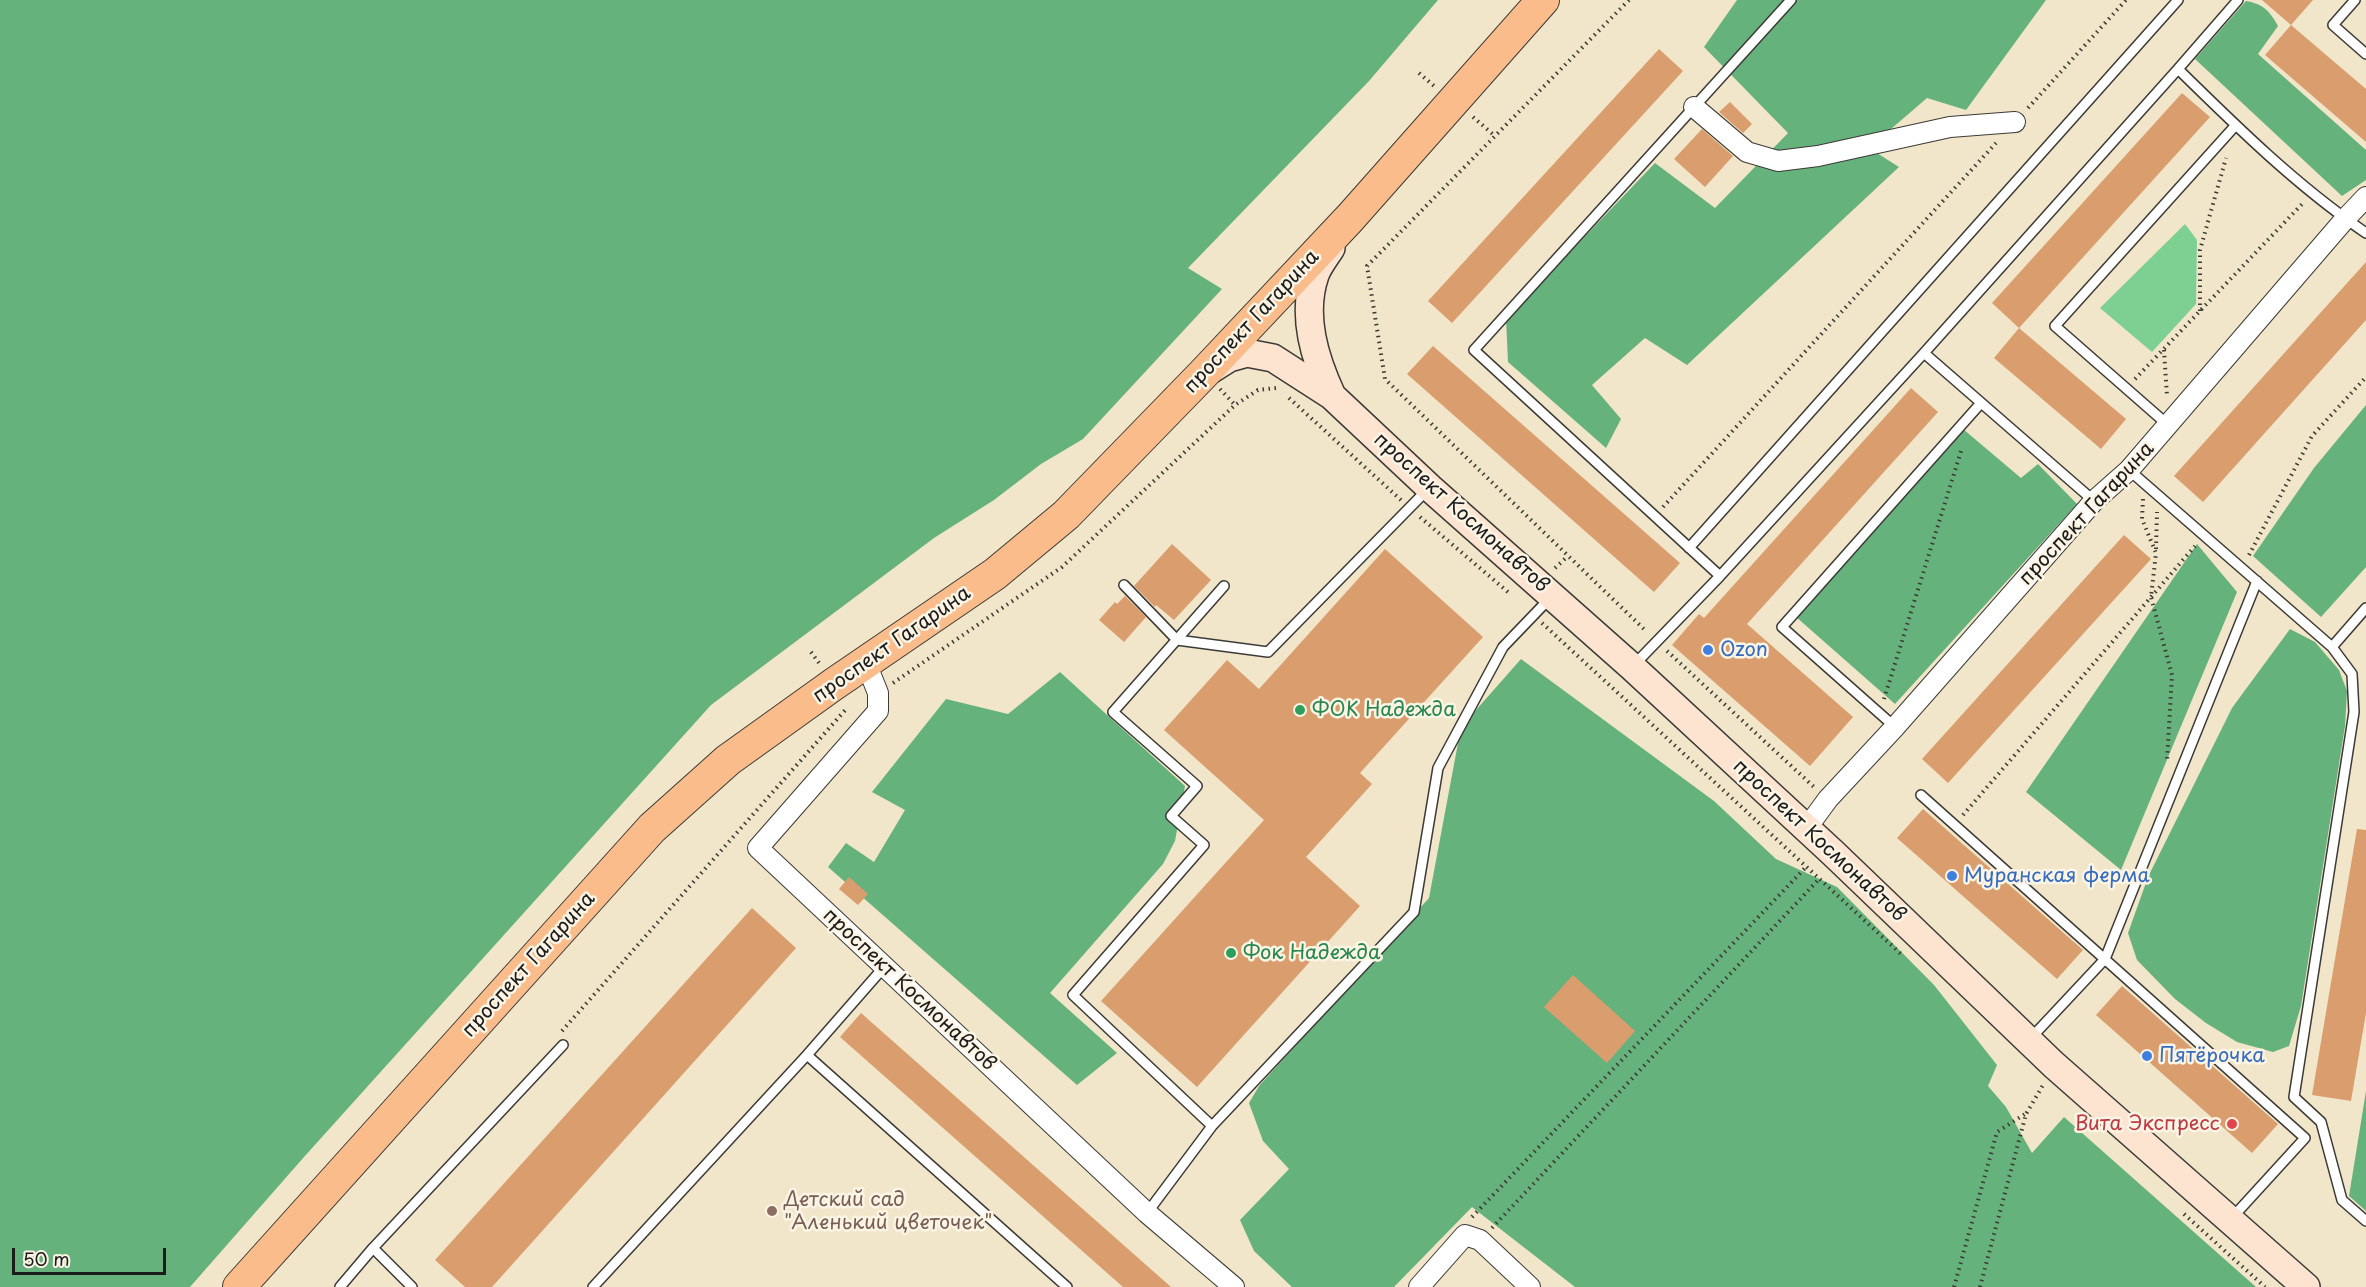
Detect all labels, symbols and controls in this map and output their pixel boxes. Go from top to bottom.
street label: проспект Гагарина [1179,245,1325,399]
street label: проспект Космонавтов [1368,428,1554,598]
street label: проспект Гагарина [2014,437,2160,591]
street label: проспект Гагарина [808,581,976,709]
place label: Ozon [1720,638,1768,662]
marker: Ozon [1701,643,1715,657]
place label: ФОК Надежда [1312,698,1456,722]
marker: ФОК Надежда [1293,703,1307,717]
street label: проспект Космонавтов [1728,755,1910,927]
place label: Муранская ферма [1964,864,2150,888]
marker: Муранская ферма [1945,869,1959,883]
street label: проспект Гагарина [457,887,601,1043]
street label: проспект Космонавтов [818,904,1000,1076]
place label: Фок Надежда [1243,941,1381,965]
marker: Фок Надежда [1224,946,1238,960]
place label: Пятёрочка [2159,1044,2265,1068]
marker: Пятёрочка [2140,1049,2154,1063]
place label: Вита Экспресс [2075,1112,2220,1136]
marker: Вита Экспресс [2225,1117,2239,1131]
place label: Детский сад "Аленький цветочек" [784,1188,993,1235]
marker: Детский сад "Аленький цветочек" [765,1204,779,1218]
scale bar [15,1236,170,1274]
text: 50 m [23,1245,70,1272]

